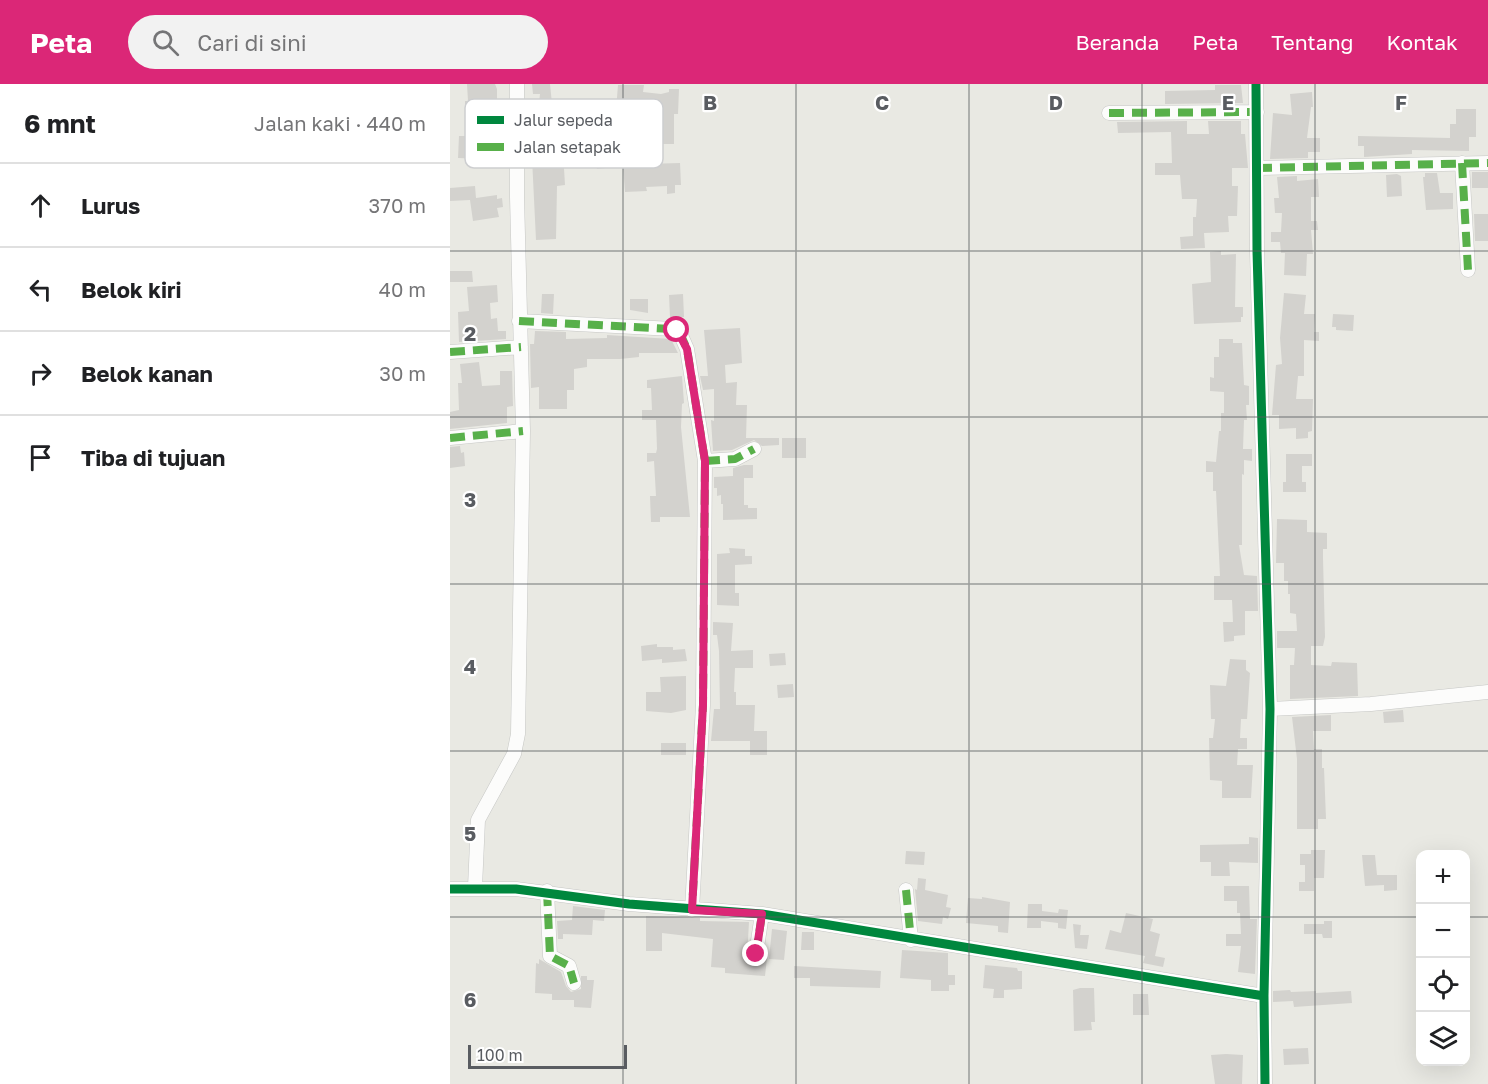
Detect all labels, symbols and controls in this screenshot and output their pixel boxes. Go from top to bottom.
search box [128,15,548,69]
text: Peta [30,26,92,59]
icon: search [149,26,182,59]
text: Cari di sini [197,29,307,56]
text: Beranda [1076,29,1159,55]
text: Peta [1192,29,1238,55]
text: Tentang [1271,29,1353,55]
text: Kontak [1386,29,1458,55]
text: B [703,90,717,114]
text: C [875,90,889,114]
text: D [1049,90,1063,114]
text: E [1222,90,1234,114]
text: F [1395,90,1407,114]
legend [465,99,663,168]
text: 6 mnt [24,108,96,139]
text: Jalur sepeda [514,110,613,130]
text: Jalan kaki · 440 m [254,111,426,135]
text: Jalan setapak [514,137,621,157]
icon: ahead [24,189,57,222]
text: Lurus [81,192,140,219]
text: 370 m [369,193,426,217]
icon: left [24,273,57,306]
text: Belok kiri [81,276,182,303]
text: 40 m [379,277,426,301]
route start [663,316,689,342]
text: 2 [464,321,476,345]
icon: right [24,357,57,390]
text: Belok kanan [81,360,213,387]
text: 30 m [379,361,426,385]
icon: arrive [24,441,57,474]
text: Tiba di tujuan [81,444,225,471]
text: 3 [464,487,476,511]
text: 4 [464,654,476,678]
text: 5 [464,821,476,845]
map controls [1416,850,1470,1066]
button: + [1416,850,1470,904]
button: − [1416,904,1470,958]
route end [742,940,768,966]
button: locate [1416,958,1470,1012]
text: 6 [464,987,476,1011]
button: layers [1416,1012,1470,1066]
scale bar [468,1042,627,1070]
text: 100 m [477,1045,523,1065]

